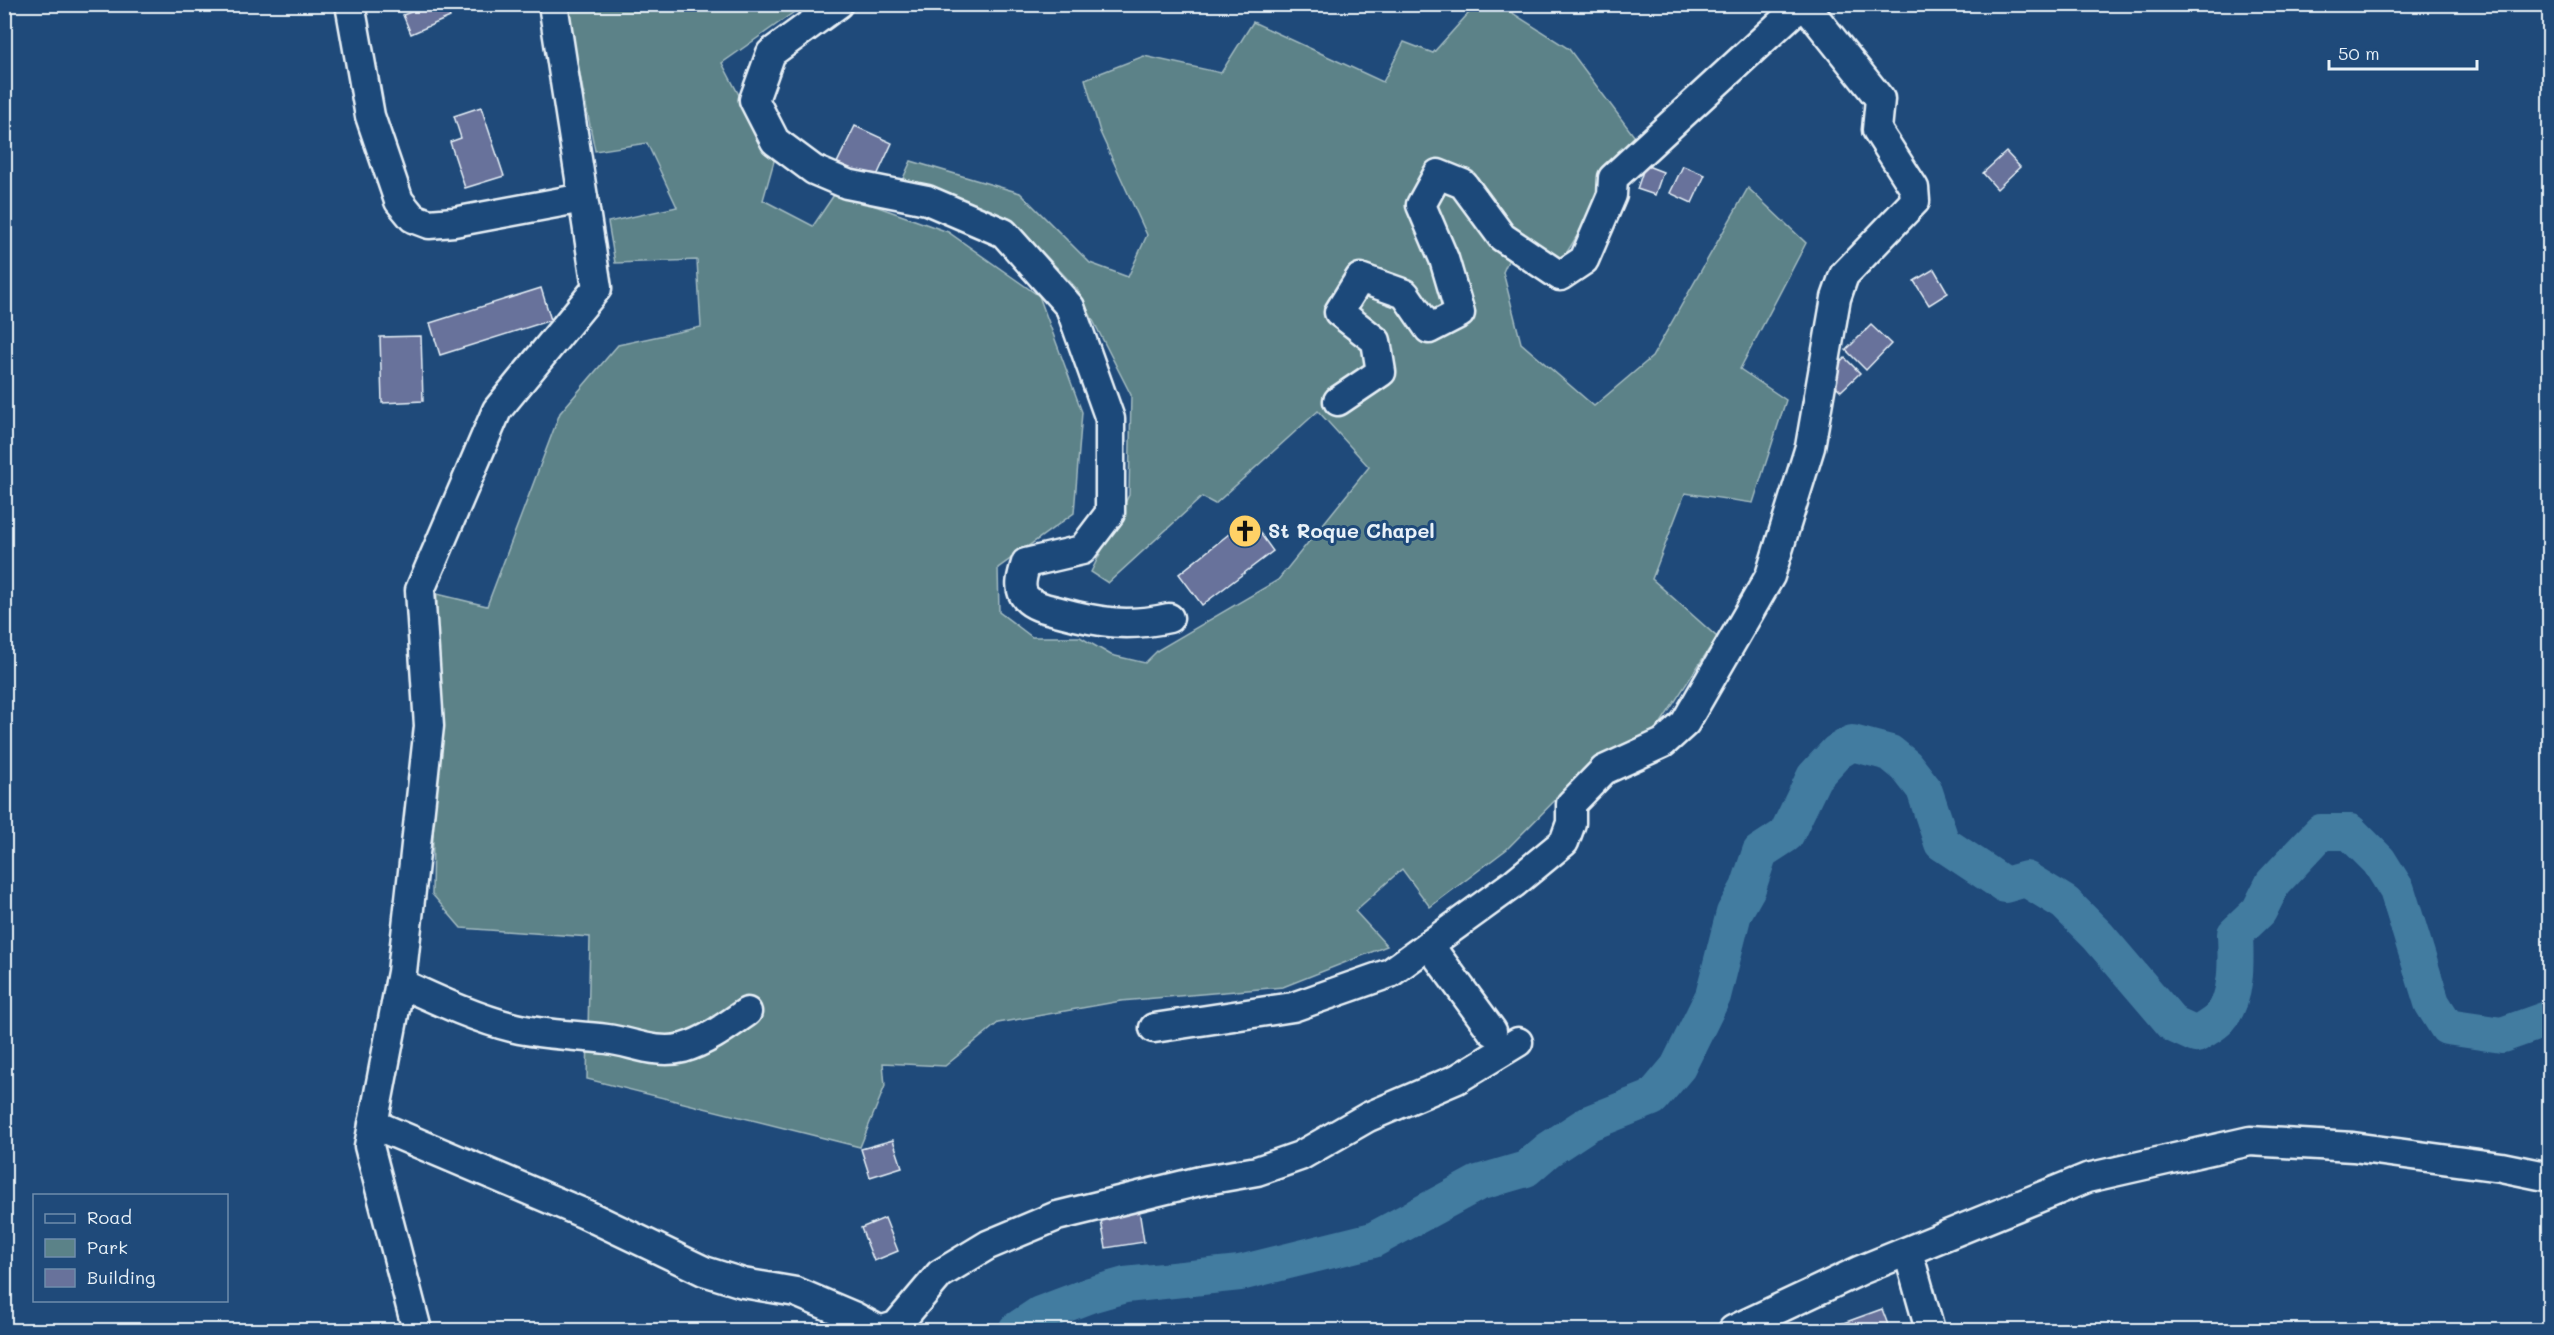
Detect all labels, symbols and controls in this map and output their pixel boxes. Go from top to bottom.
scale bar [2329,33,2478,71]
text: 50 m [2338,41,2380,65]
church icon: St Roque Chapel [1227,513,1263,549]
place label: St Roque Chapel [1268,517,1435,543]
legend [33,1194,228,1302]
text: Road [87,1205,132,1229]
text: Park [87,1235,128,1259]
text: Building [87,1265,155,1289]

